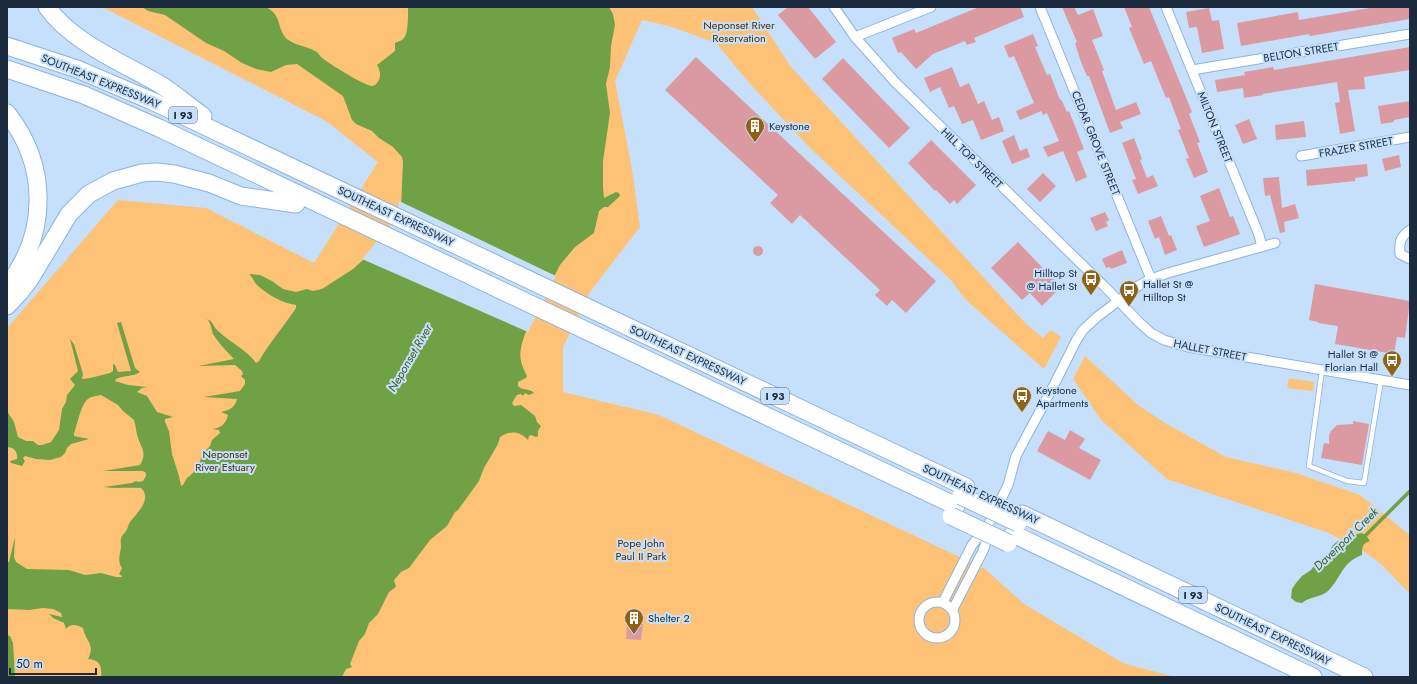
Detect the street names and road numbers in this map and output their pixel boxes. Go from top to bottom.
street label: BELTON STREET [1262,38,1340,66]
street label: SOUTHEAST EXPRESSWAY [39,50,164,113]
street label: CEDAR GROVE STREET [1068,88,1124,198]
street label: MILTON STREET [1193,89,1237,165]
road number: I 93 [169,107,197,123]
street label: HILL TOP STREET [937,124,1007,192]
street label: FRAZER STREET [1318,133,1394,161]
street label: SOUTHEAST EXPRESSWAY [335,182,458,250]
street label: SOUTHEAST EXPRESSWAY [627,321,750,389]
street label: HALLET STREET [1172,335,1248,365]
road number: I 93 [761,388,789,404]
street label: SOUTHEAST EXPRESSWAY [920,460,1043,528]
road number: I 93 [1179,587,1207,603]
street label: SOUTHEAST EXPRESSWAY [1212,599,1334,669]

